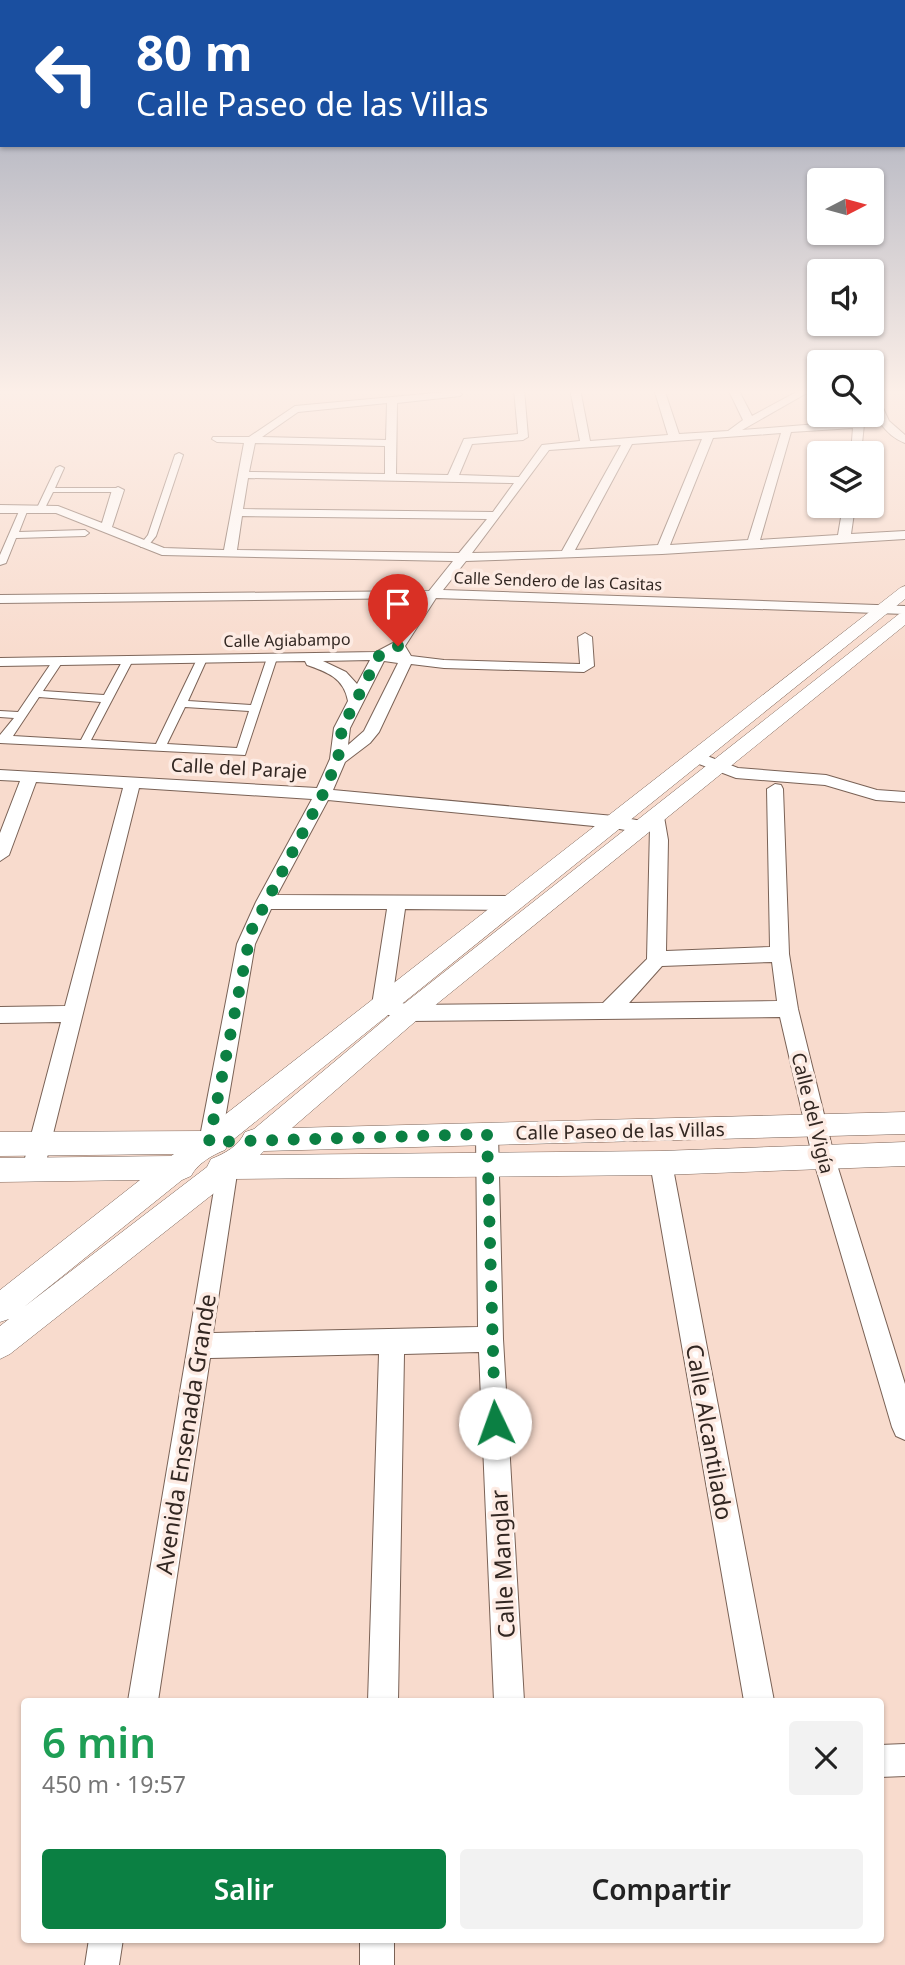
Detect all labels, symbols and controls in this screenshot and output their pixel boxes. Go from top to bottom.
text: 80 m [136,19,253,85]
icon: left [21,28,112,119]
text: Calle Paseo de las Villas [136,82,489,125]
north arrow [807,168,884,245]
map controls [807,168,884,518]
button: sound [807,259,884,336]
button: search [807,350,884,427]
button: layers [807,441,884,518]
street label: Calle Sendero de las Casitas [453,566,663,596]
pin [368,574,428,646]
icon: arrive [379,585,417,623]
street label: Calle Agiabampo [223,628,351,652]
street label: Calle del Paraje [170,751,308,785]
street label: Calle del Vigía [785,1050,841,1176]
street label: Calle Paseo de las Villas [515,1116,725,1146]
street label: Avenida Ensenada Grande [147,1291,223,1577]
street label: Calle Alcantilado [679,1341,741,1523]
position arrow [458,1386,532,1460]
street label: Calle Manglar [482,1488,522,1639]
text: 6 min [42,1713,156,1770]
button: close [789,1721,863,1795]
text: 450 m · 19:57 [42,1768,186,1800]
button: Salir [42,1849,446,1929]
button: Compartir [460,1849,863,1929]

